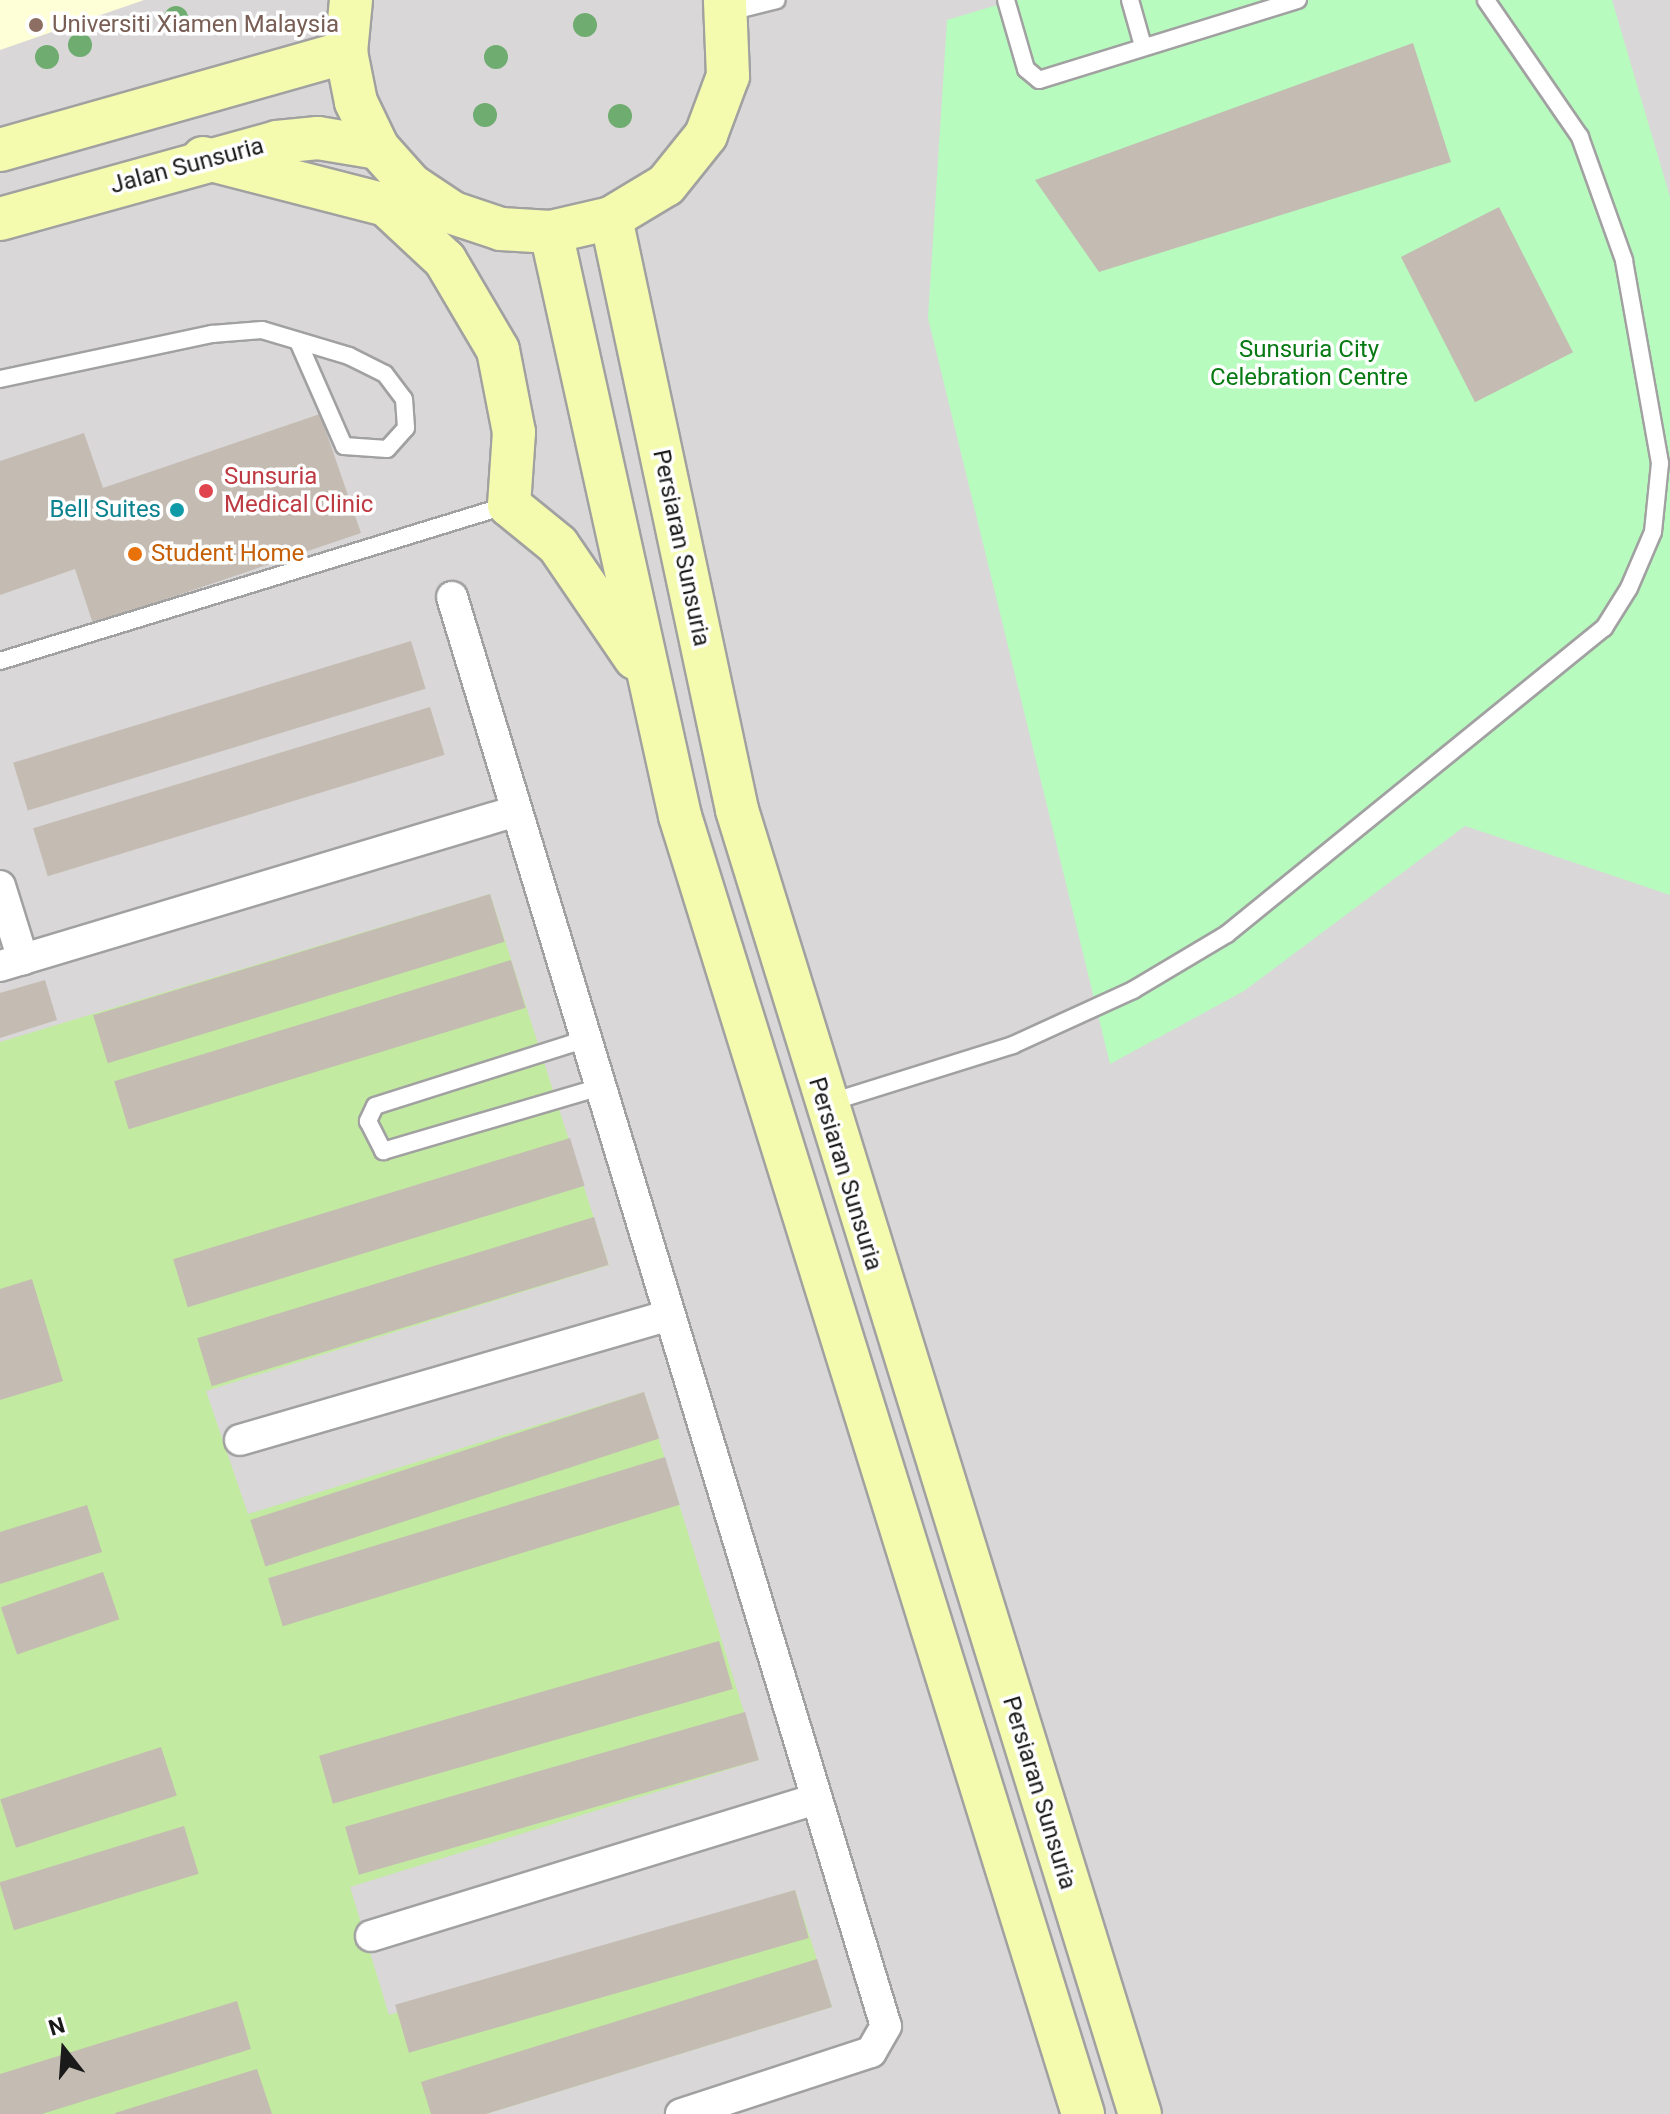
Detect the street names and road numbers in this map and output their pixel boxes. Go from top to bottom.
street label: Jalan Sunsuria [107,132,267,200]
street label: Persiaran Sunsuria [646,447,716,649]
street label: Persiaran Sunsuria [802,1074,888,1274]
street label: Persiaran Sunsuria [996,1693,1082,1893]

